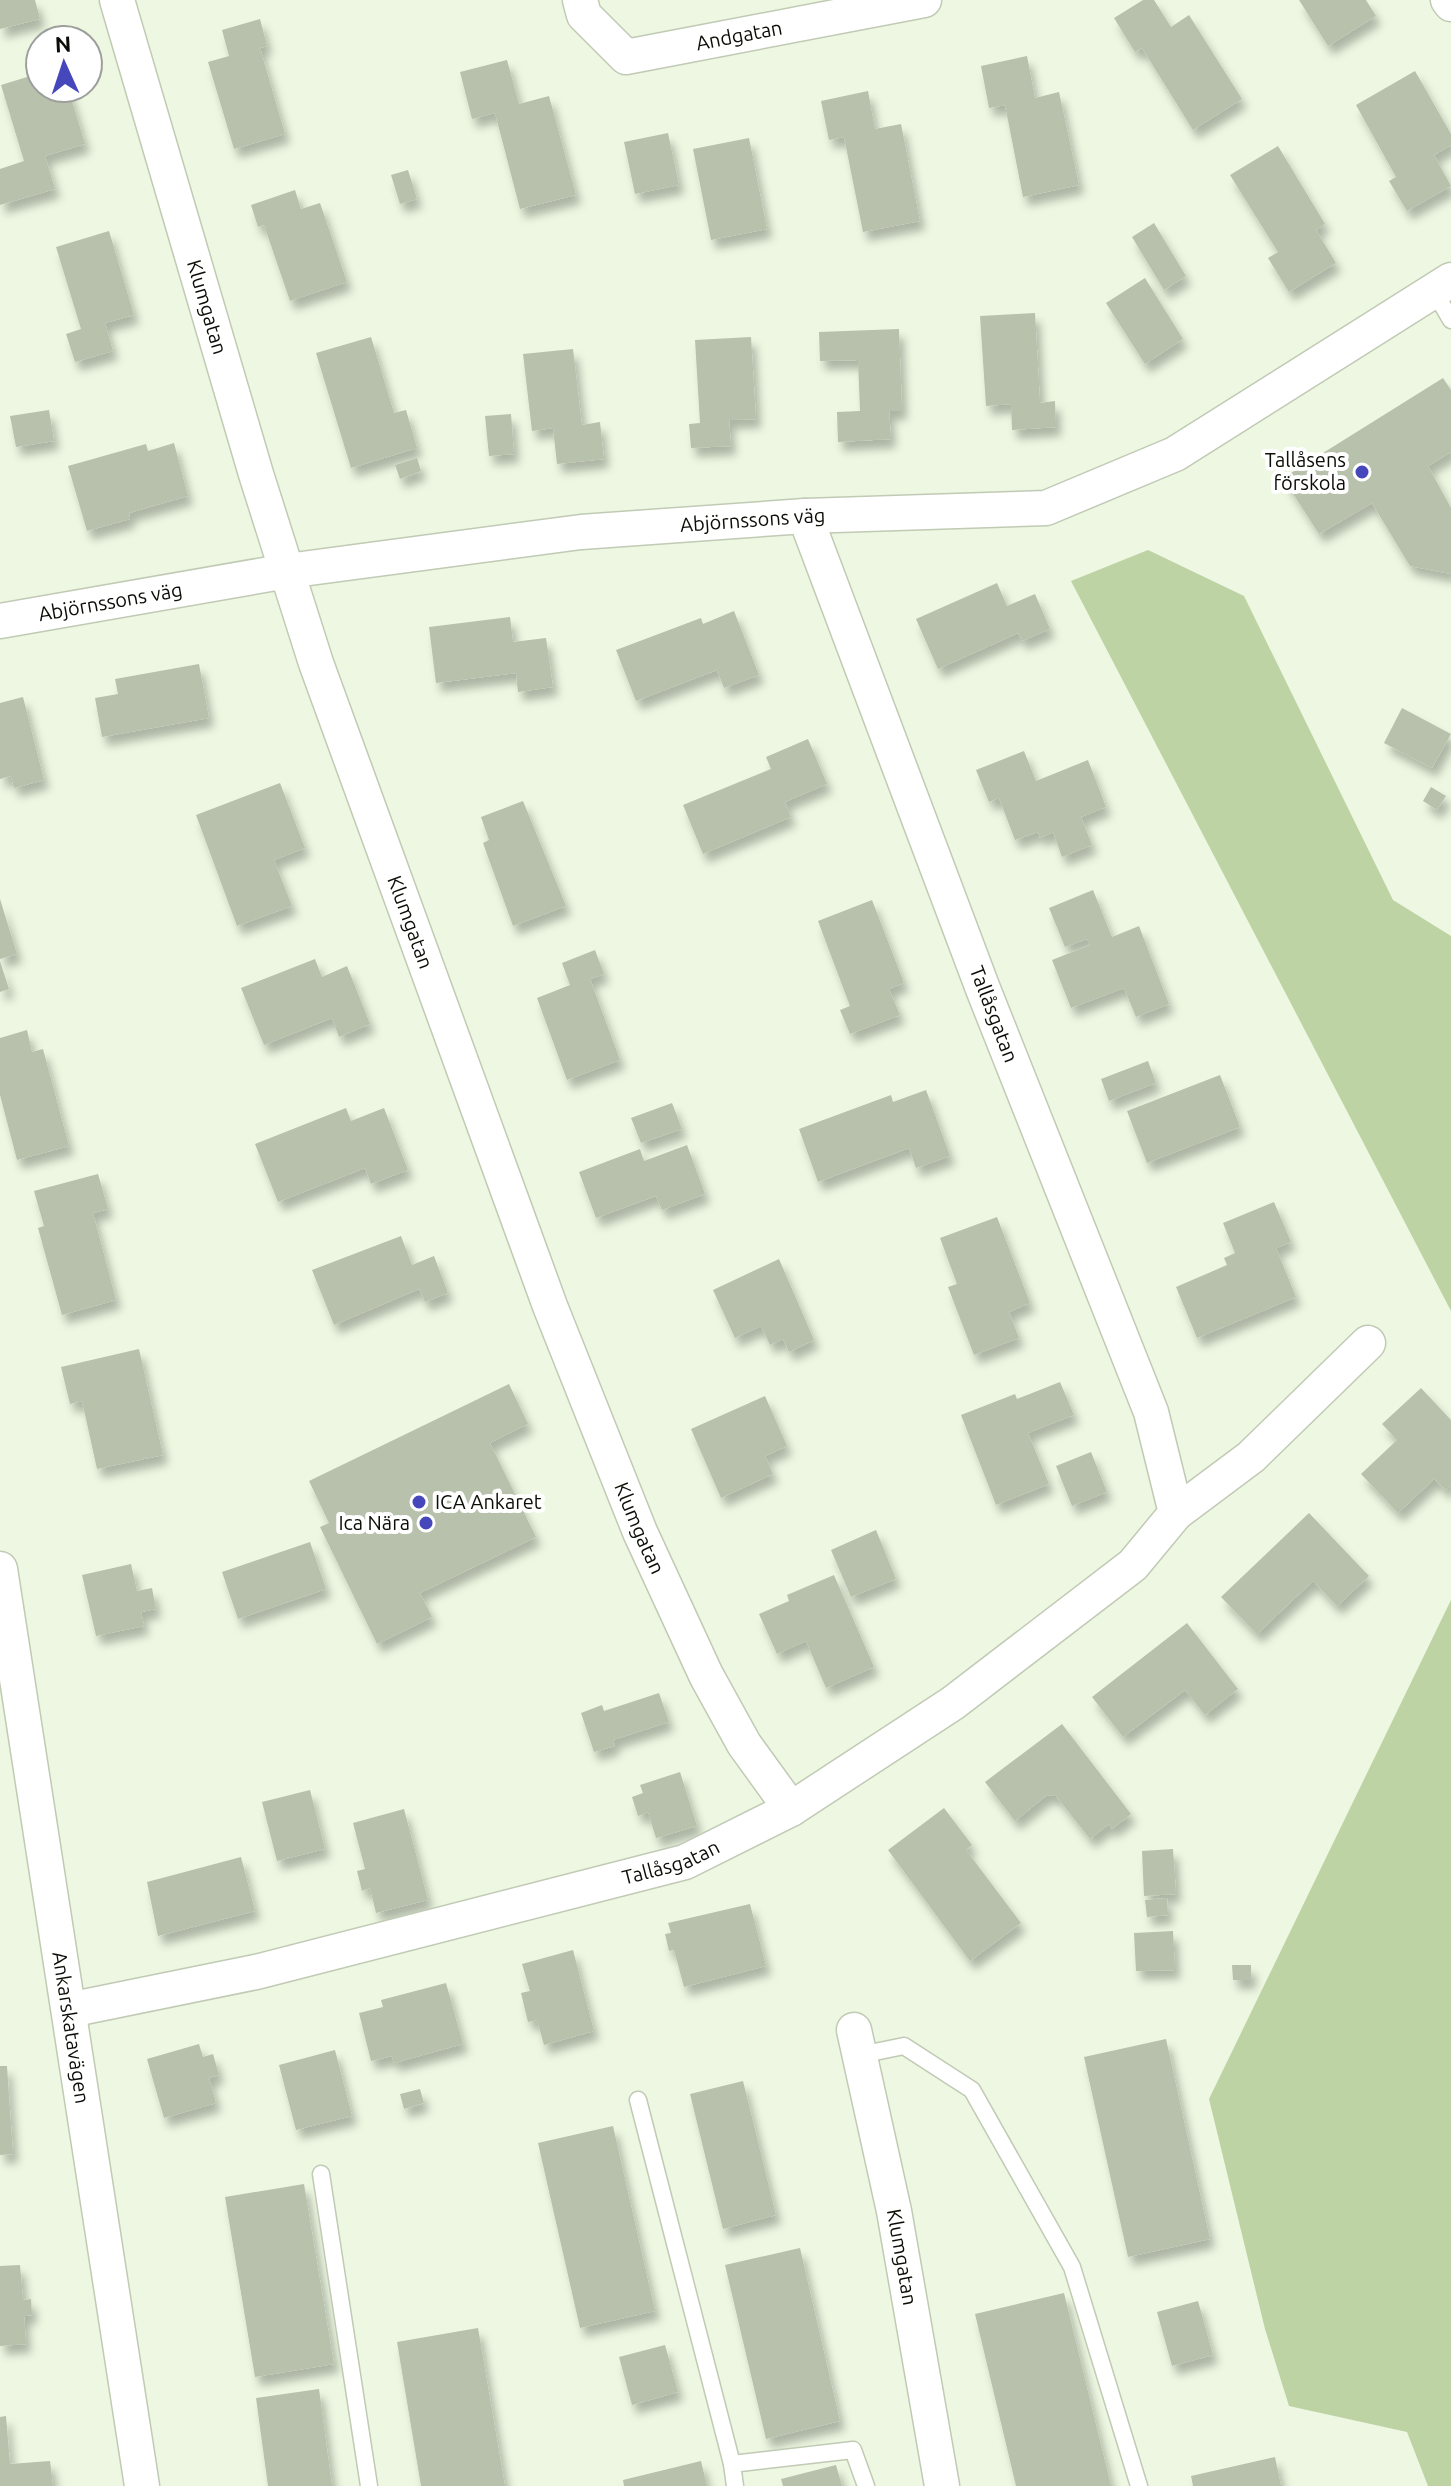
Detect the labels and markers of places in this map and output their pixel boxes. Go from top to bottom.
place label: Tallåsens förskola [1265,448,1346,494]
marker: Tallåsens förskola [1353,463,1371,481]
place label: ICA Ankaret [435,1490,542,1513]
marker: ICA Ankaret [410,1493,428,1511]
place label: Ica Nära [338,1511,410,1534]
marker: Ica Nära [417,1514,435,1532]

